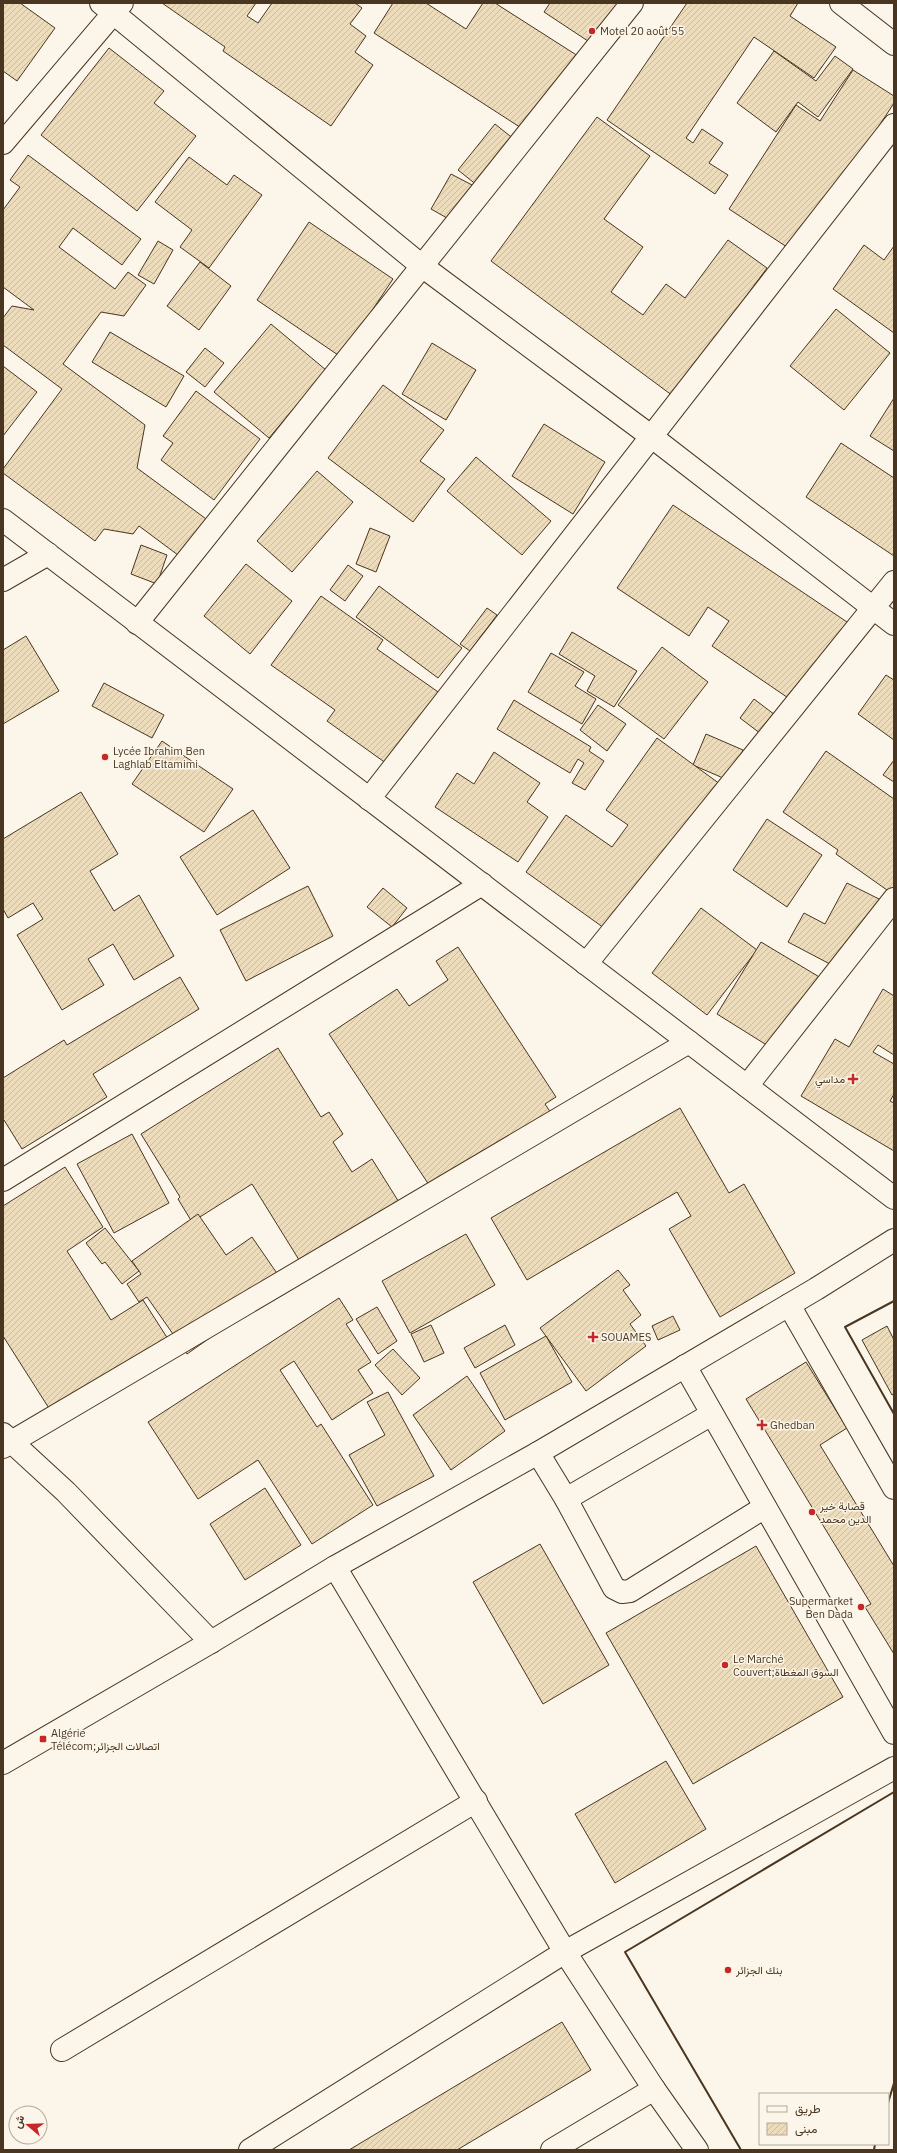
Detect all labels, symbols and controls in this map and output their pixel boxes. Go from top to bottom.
place label: Motel 20 août 55 [600,24,684,38]
marker: Motel 20 août 55 [587,26,597,36]
place label: Lycée Ibrahim Ben Laghlab Eltamimi [113,744,205,771]
marker: Lycée Ibrahim Ben Laghlab Eltamimi [100,752,110,762]
place label: مداسي [815,1072,845,1089]
marker: مداسي [848,1074,858,1084]
place label: SOUAMES [601,1330,651,1344]
marker: SOUAMES [588,1332,598,1342]
place label: Ghedban [770,1418,815,1432]
marker: Ghedban [757,1420,767,1430]
place label: قصابة خير الدين محمد [819,1499,871,1526]
marker: قصابة خير الدين محمد [807,1507,817,1517]
place label: Supermarket Ben Dada [789,1594,853,1621]
marker: Supermarket Ben Dada [856,1602,866,1612]
place label: Le Marché Couvert;السوق المغطاة [733,1652,839,1679]
marker: Le Marché Couvert;السوق المغطاة [720,1660,730,1670]
place label: Algérie Télécom;اتصالات الجزائر [51,1726,160,1753]
marker: Algérie Télécom;اتصالات الجزائر [38,1734,48,1744]
place label: بنك الجزائر [735,1963,782,1977]
marker: بنك الجزائر [723,1965,733,1975]
legend [759,2093,889,2145]
text: طريق [795,2101,821,2117]
north arrow [8,2105,48,2145]
text: ش [10,2113,27,2130]
text: مبنى [795,2121,817,2137]

